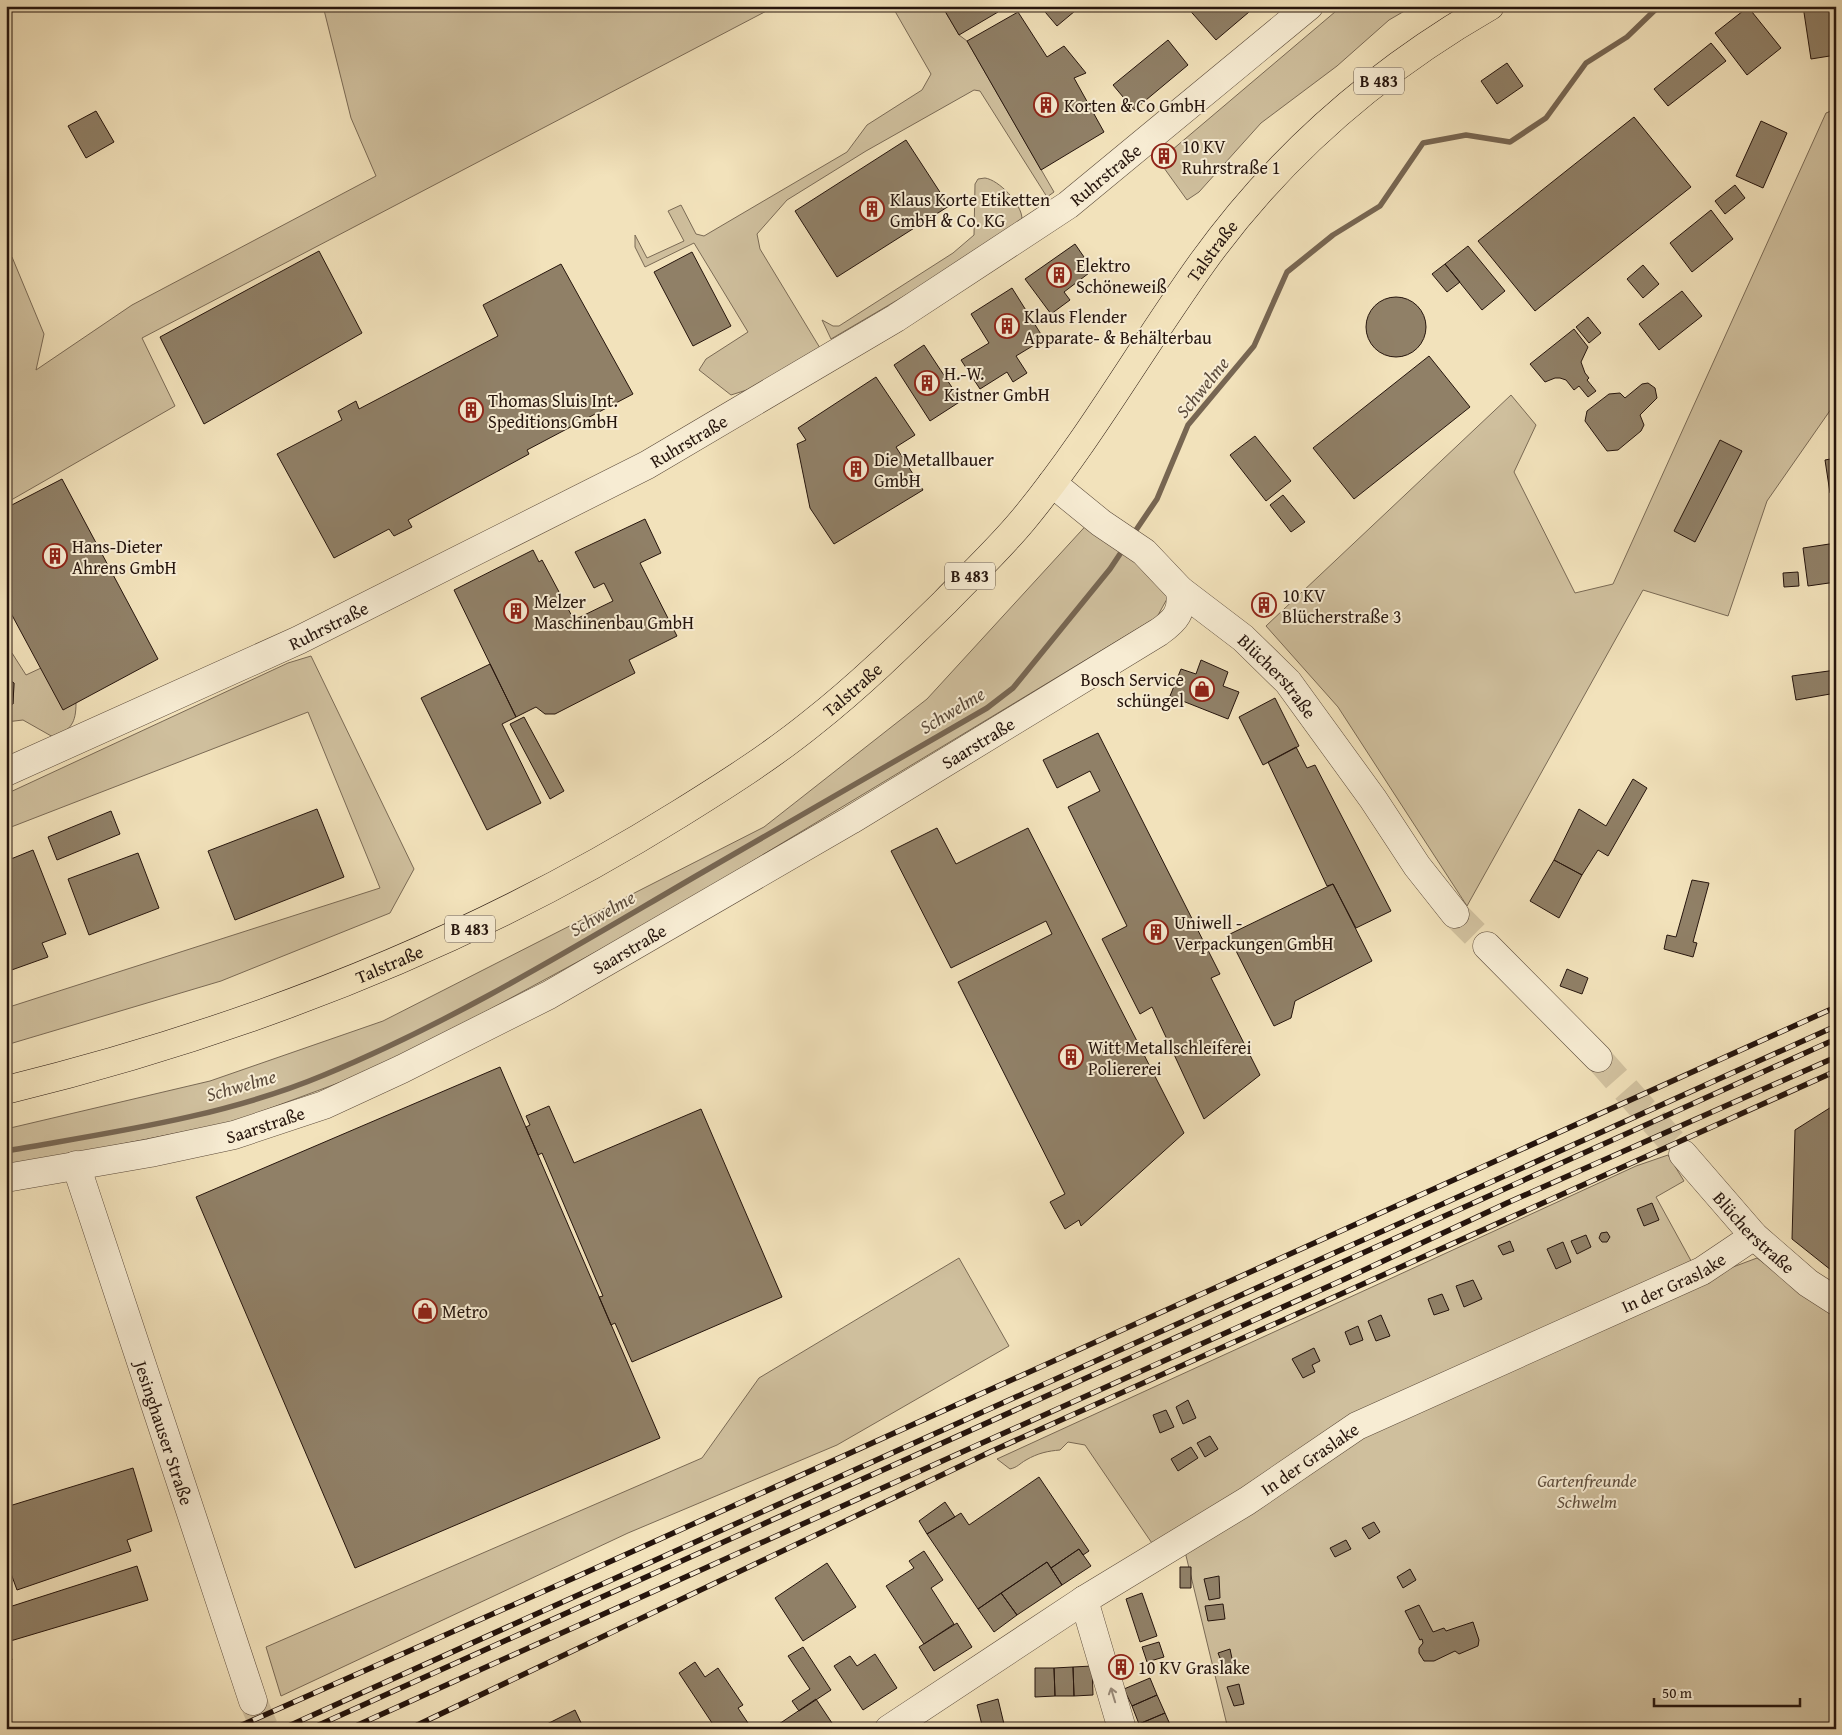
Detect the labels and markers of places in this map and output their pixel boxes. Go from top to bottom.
building icon: Korten & Co GmbH [1033,92,1059,118]
place label: Korten & Co GmbH [1064,92,1206,119]
place label: 10 KV Ruhrstraße 1 [1182,133,1281,181]
building icon: 10 KV Ruhrstraße 1 [1151,143,1177,169]
place label: Klaus Korte Etiketten GmbH & Co. KG [890,186,1050,234]
building icon: Klaus Korte Etiketten GmbH & Co. KG [859,196,885,222]
place label: Elektro Schöneweiß [1076,252,1167,300]
building icon: Elektro Schöneweiß [1046,262,1072,288]
place label: Klaus Flender Apparate- & Behälterbau [1024,303,1212,351]
building icon: Klaus Flender Apparate- & Behälterbau [994,313,1020,339]
place label: H.-W. Kistner GmbH [944,360,1050,408]
building icon: H.-W. Kistner GmbH [914,370,940,396]
place label: Thomas Sluis Int. Speditions GmbH [488,387,618,435]
building icon: Thomas Sluis Int. Speditions GmbH [458,397,484,423]
place label: Die Metallbauer GmbH [874,446,995,494]
building icon: Die Metallbauer GmbH [843,456,869,482]
place label: Hans-Dieter Ahrens GmbH [72,533,176,581]
building icon: Hans-Dieter Ahrens GmbH [42,543,68,569]
place label: 10 KV Blücherstraße 3 [1282,582,1402,630]
place label: Melzer Maschinenbau GmbH [534,588,694,636]
building icon: 10 KV Blücherstraße 3 [1251,592,1277,618]
building icon: Melzer Maschinenbau GmbH [503,598,529,624]
place label: Bosch Service schüngel [1081,666,1184,714]
shop icon: Bosch Service schüngel [1189,676,1215,702]
place label: Uniwell - Verpackungen GmbH [1174,909,1334,957]
building icon: Uniwell - Verpackungen GmbH [1143,919,1169,945]
place label: Witt Metallschleiferei Poliererei [1088,1034,1252,1082]
building icon: Witt Metallschleiferei Poliererei [1058,1044,1084,1070]
shop icon: Metro [412,1298,438,1324]
place label: Metro [442,1298,488,1325]
building icon: 10 KV Graslake [1108,1654,1134,1680]
place label: 10 KV Graslake [1138,1654,1250,1681]

